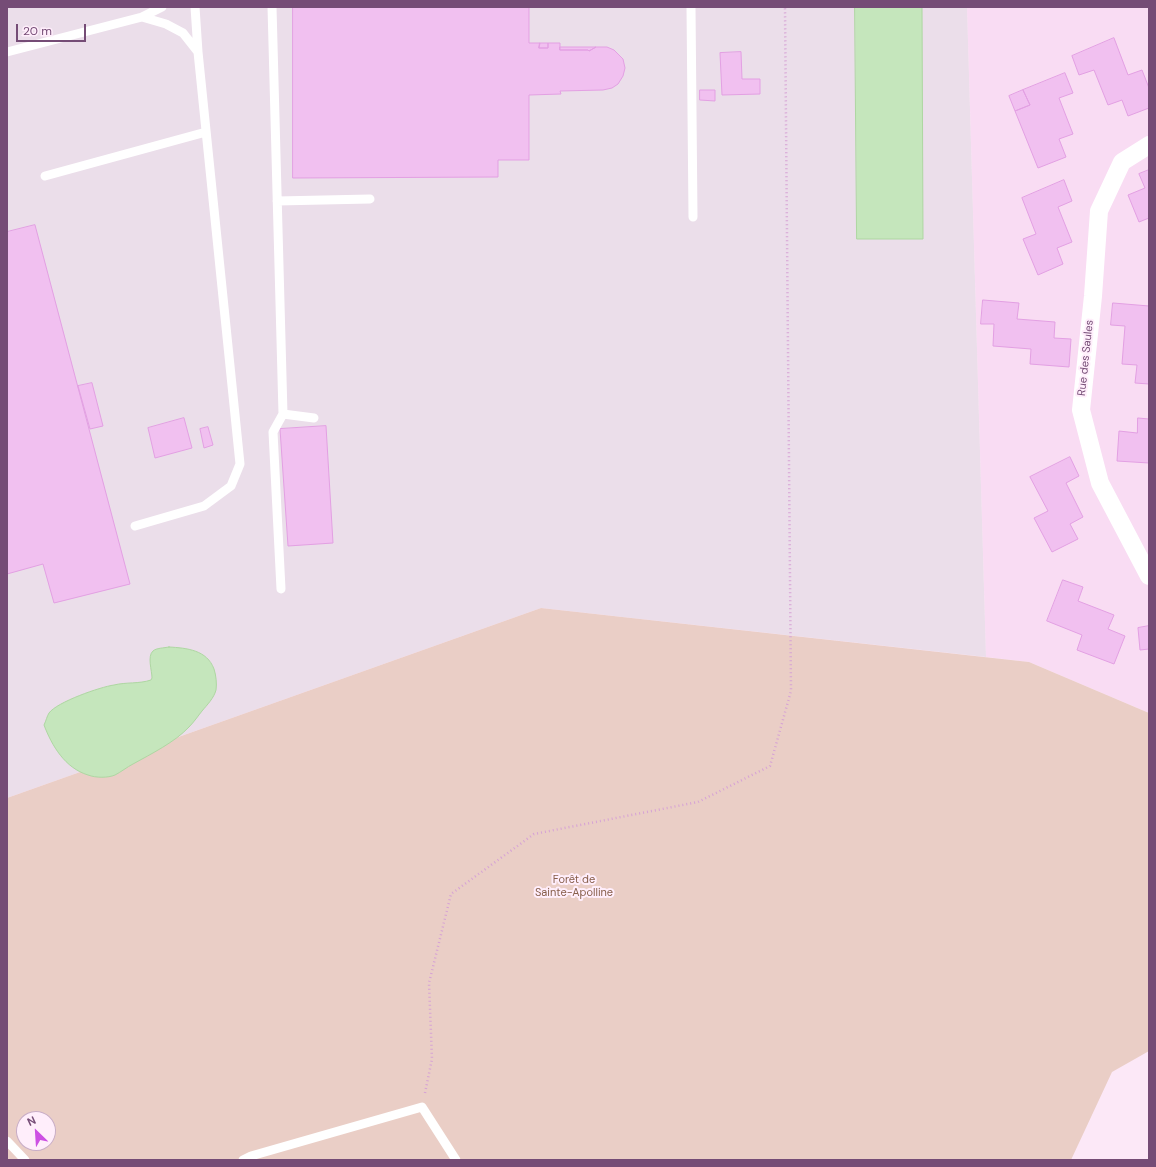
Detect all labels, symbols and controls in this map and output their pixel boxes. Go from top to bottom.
scale bar [18,16,88,42]
text: 20 m [23,23,52,39]
street label: Rue des Saules [1075,319,1097,397]
park label: Forêt de Sainte-Apolline [535,873,613,899]
north arrow [16,1111,56,1151]
text: N [25,1113,38,1129]

